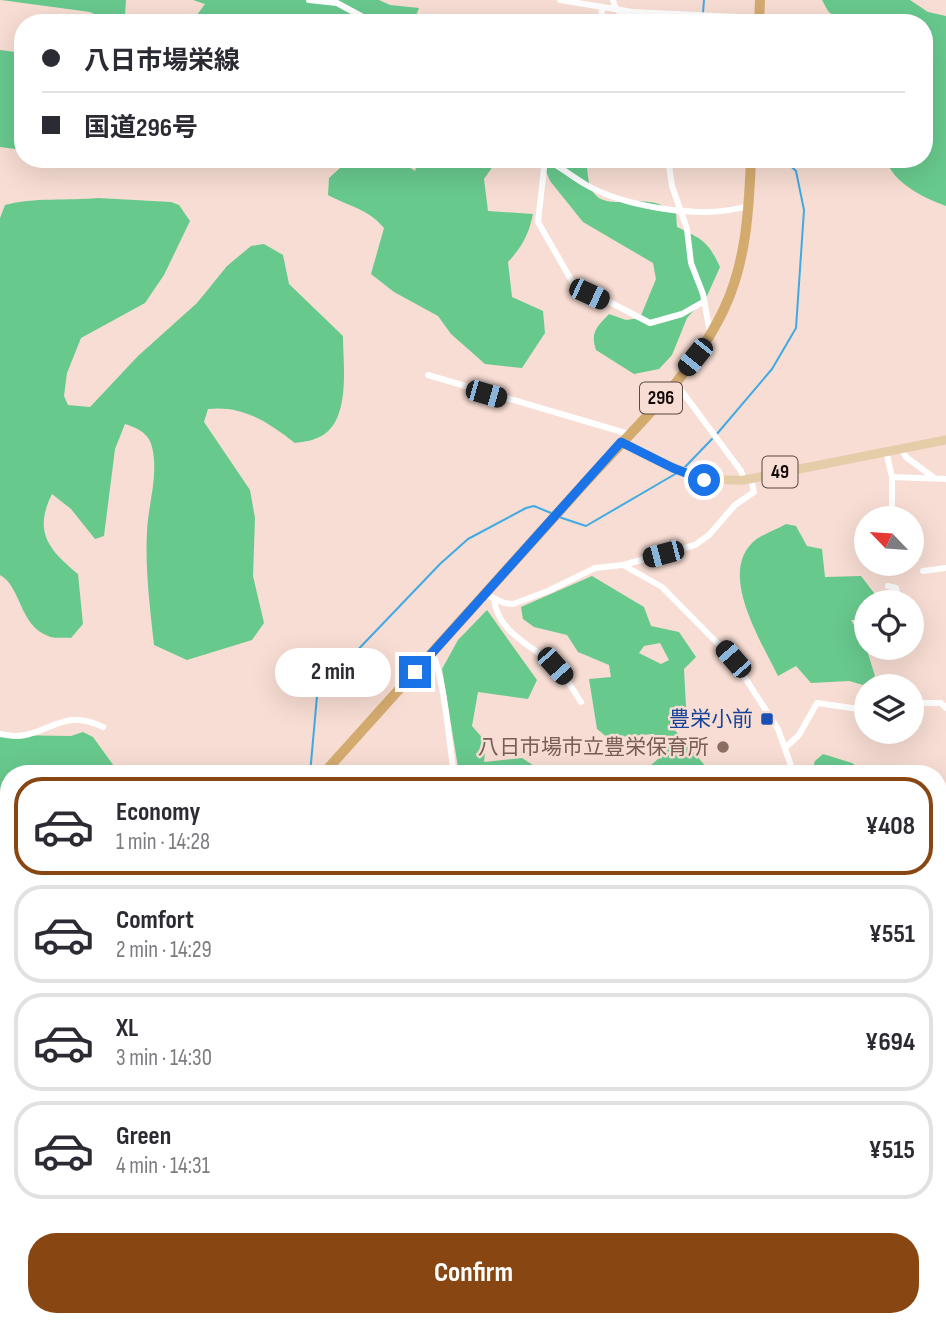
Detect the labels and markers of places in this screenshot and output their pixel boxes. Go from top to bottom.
place label: 豊栄小前 [669,707,753,732]
marker: 豊栄小前 [759,711,775,727]
place label: 八日市場市立豊栄保育所 [478,735,709,760]
marker: 八日市場市立豊栄保育所 [715,739,731,755]

